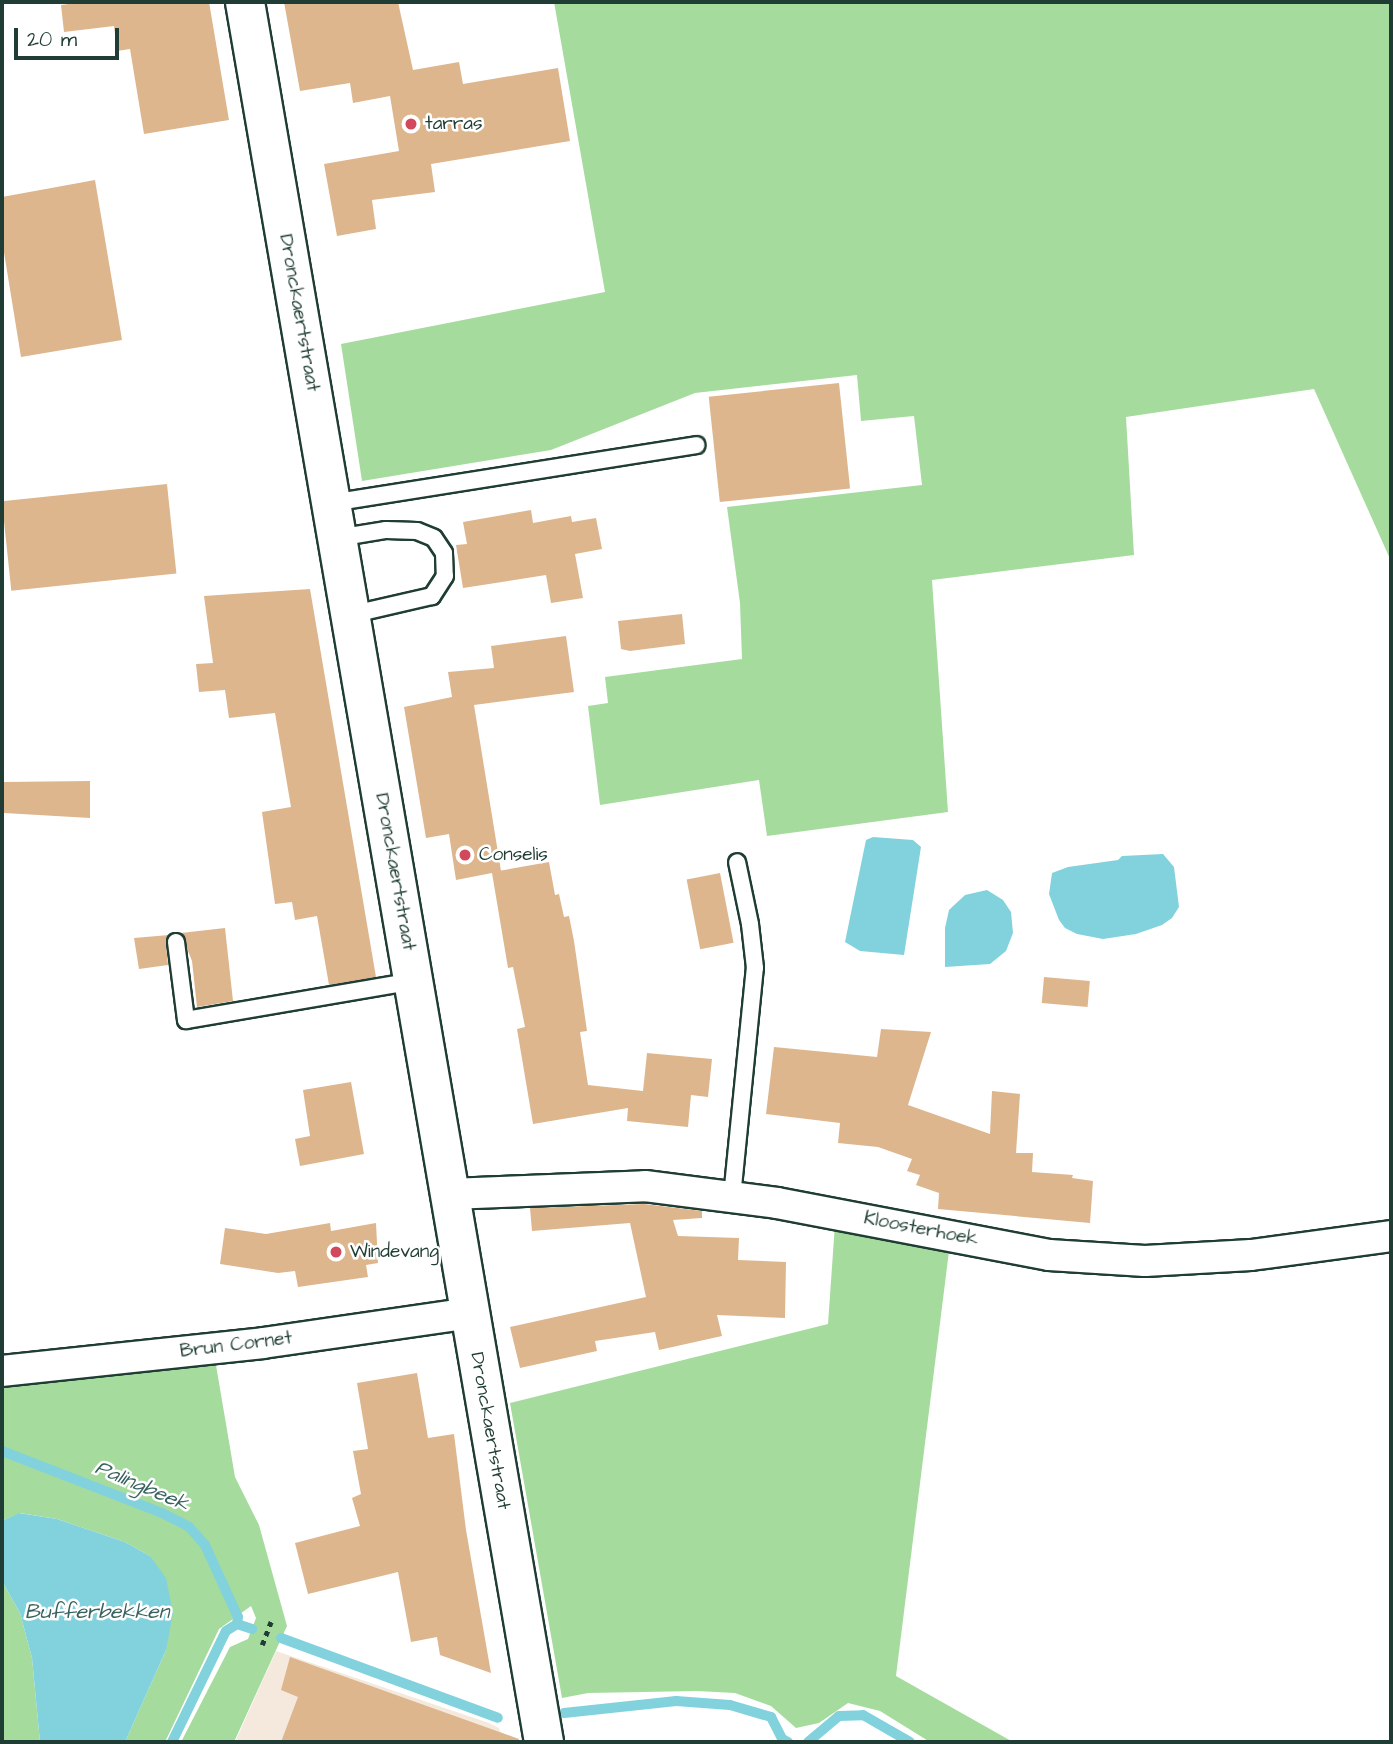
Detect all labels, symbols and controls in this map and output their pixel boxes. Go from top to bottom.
scale bar [18,14,122,58]
text: 20 m [27,25,77,54]
place label: tarras [425,113,483,135]
marker: tarras [403,116,419,132]
street label: Dronckaertstraat [274,232,324,394]
street label: Dronckaertstraat [370,791,420,953]
place label: Conselis [479,844,548,866]
marker: Conselis [457,847,473,863]
street label: Kloosterhoek [862,1207,980,1251]
place label: Windevang [350,1241,439,1263]
marker: Windevang [328,1244,344,1260]
street label: Brun Cornet [179,1327,293,1363]
street label: Dronckaertstraat [465,1350,515,1512]
water label: Palingbeek [91,1455,193,1517]
water label: Bufferbekken [25,1599,169,1625]

